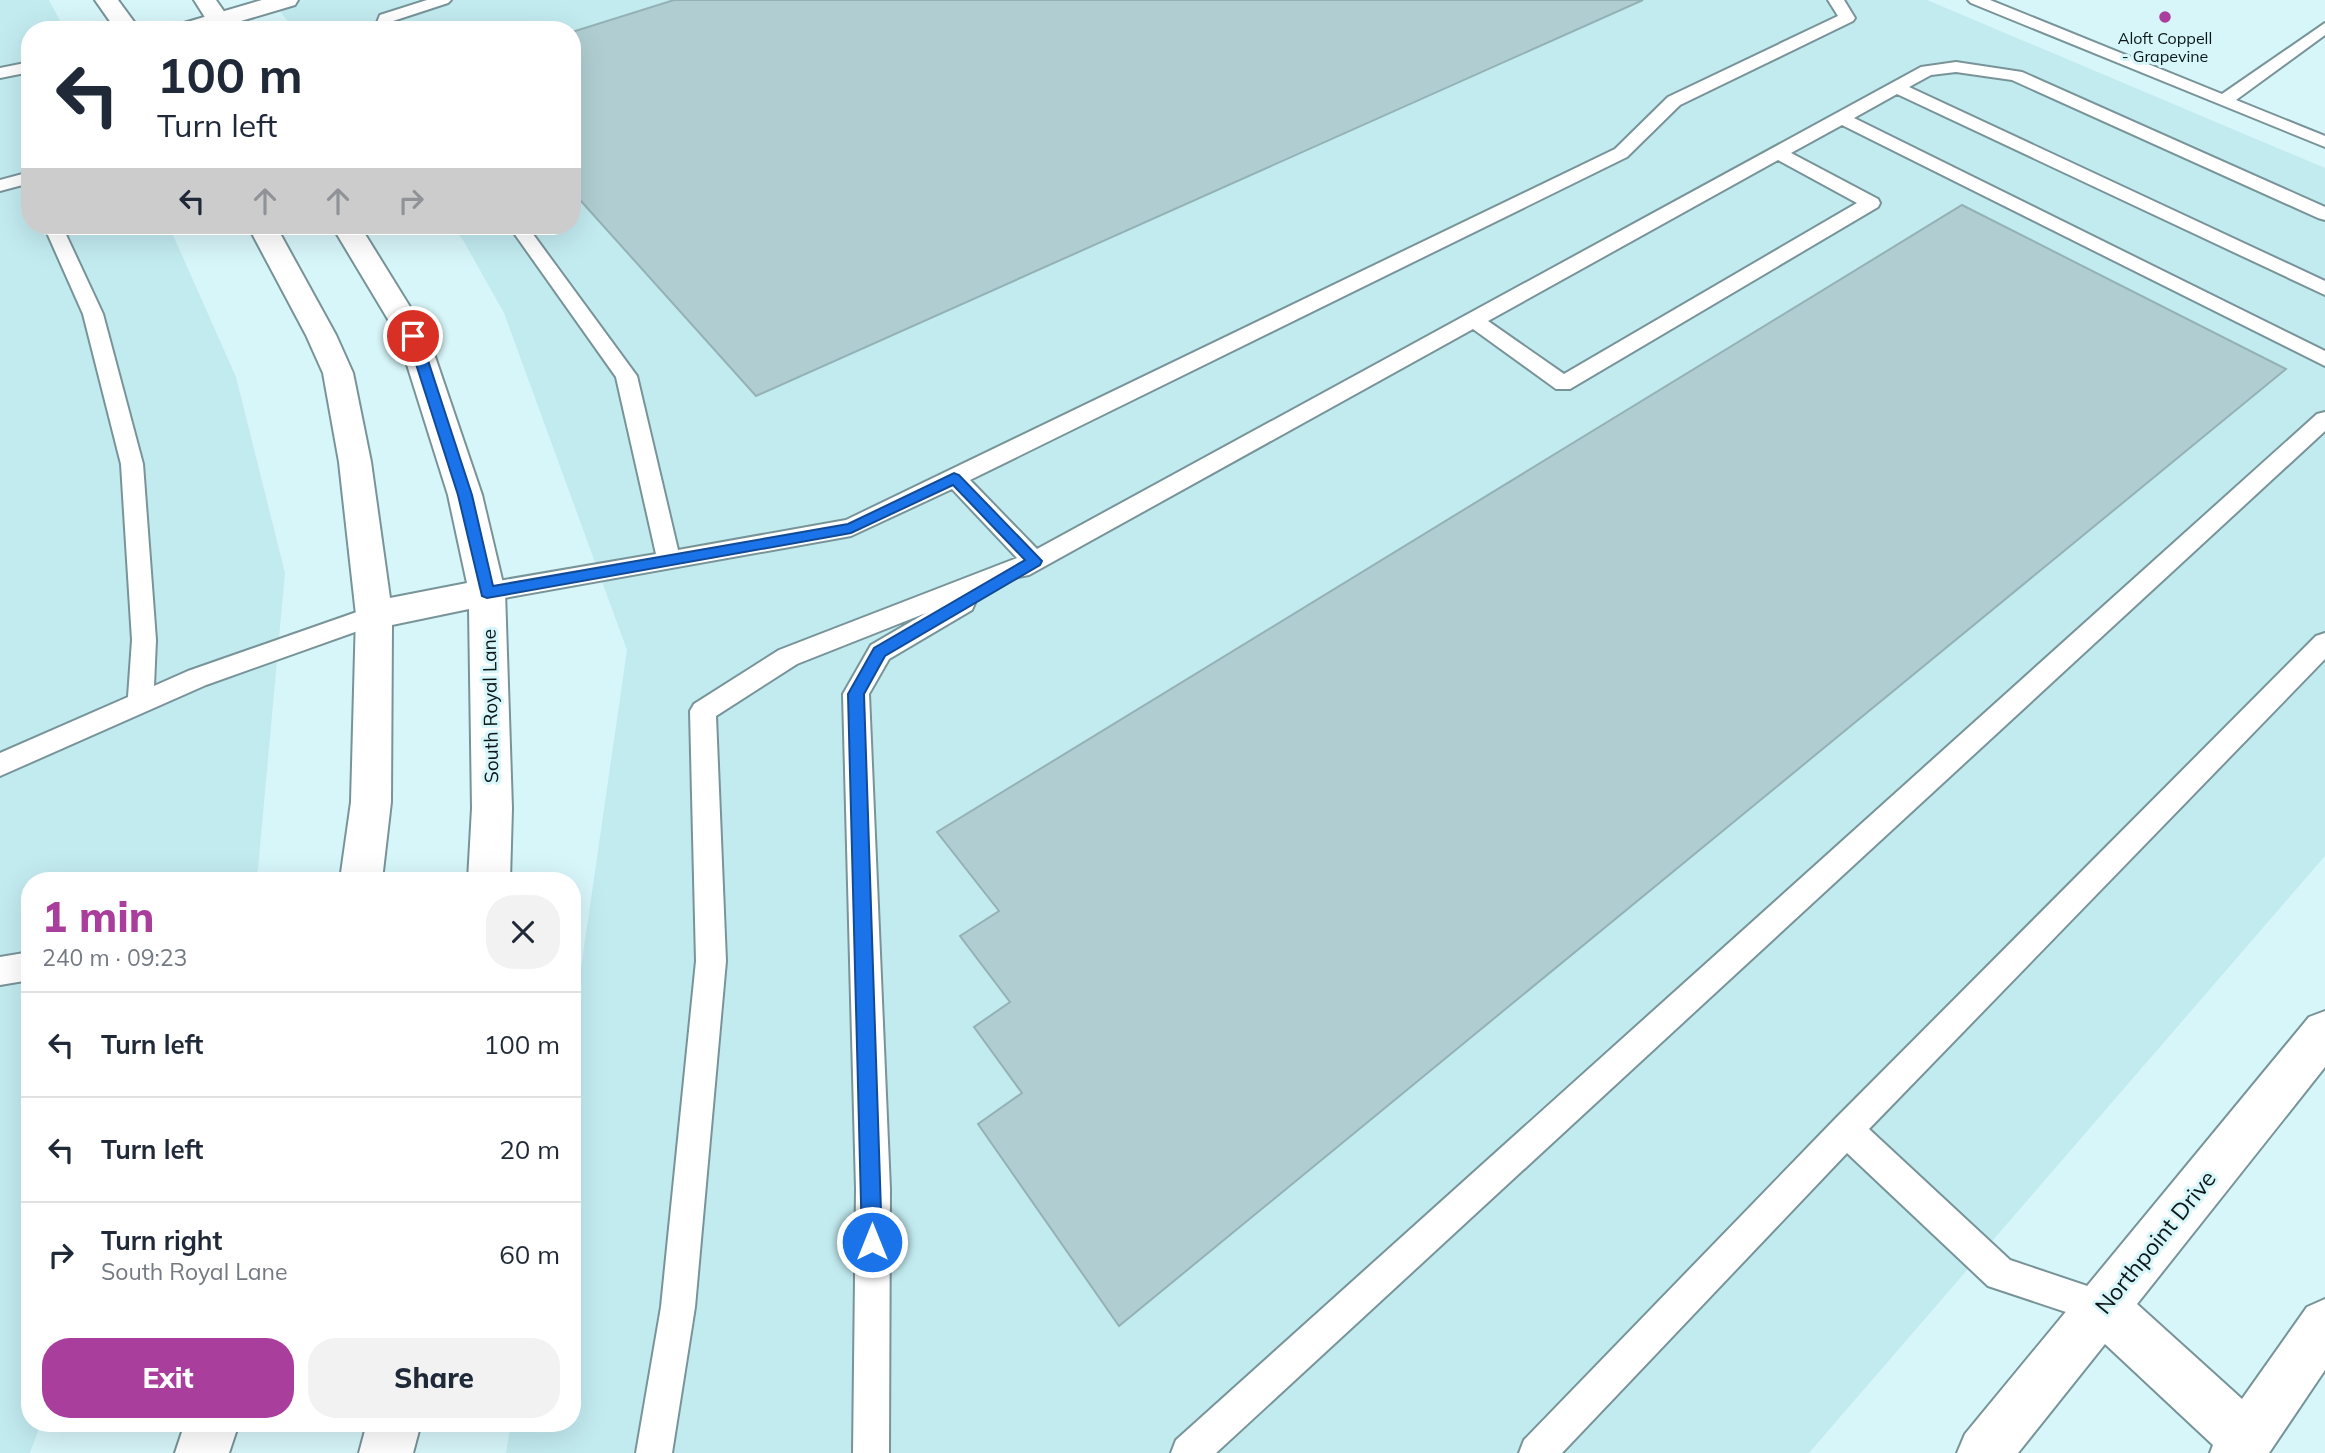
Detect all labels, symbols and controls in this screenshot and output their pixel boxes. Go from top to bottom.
marker: Aloft Coppell - Grapevine [2157,9,2173,25]
place label: Aloft Coppell - Grapevine [2118,28,2212,66]
text: 100 m [157,44,303,105]
icon: left [42,49,133,140]
text: Turn left [157,105,277,145]
icon: left [173,182,211,220]
icon: ahead [246,182,284,220]
icon: ahead [319,182,357,220]
icon: right [392,182,430,220]
pin [383,306,443,366]
icon: arrive [394,317,432,355]
street label: South Royal Lane [477,629,503,783]
text: 1 min [42,890,155,943]
button: close [486,895,560,969]
text: 240 m · 09:23 [42,943,187,972]
icon: left [42,1026,80,1064]
text: Turn left [101,1028,203,1061]
text: 100 m [484,1028,560,1061]
icon: left [42,1131,80,1169]
text: Turn left [101,1133,203,1166]
text: 20 m [499,1133,560,1166]
street label: Northpoint Drive [2088,1164,2222,1320]
position arrow [835,1205,909,1279]
text: Turn right [101,1224,222,1257]
icon: right [42,1236,80,1274]
text: 60 m [499,1238,560,1271]
text: South Royal Lane [101,1257,287,1286]
button: Exit [42,1338,294,1418]
button: Share [308,1338,560,1418]

